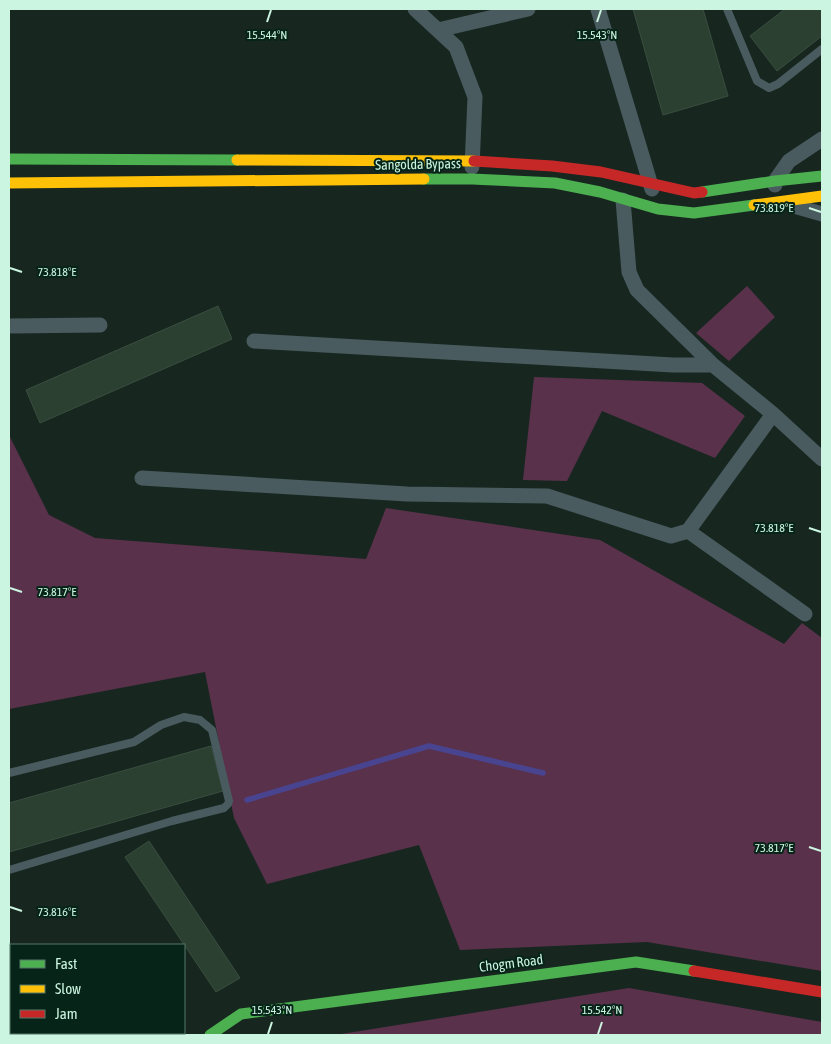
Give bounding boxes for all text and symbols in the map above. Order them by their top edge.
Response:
text: 15.544°N [247,28,287,42]
text: 15.543°N [577,28,617,42]
street label: Sangolda Bypass [375,155,461,173]
text: 73.819°E [755,201,793,215]
text: 73.818°E [38,265,76,279]
text: 73.818°E [755,521,793,535]
text: 73.817°E [38,585,76,599]
text: 73.817°E [755,841,793,855]
text: 73.816°E [38,905,76,919]
legend [10,944,185,1034]
street label: Chogm Road [478,951,544,975]
text: Fast [55,955,77,972]
text: Slow [55,980,81,997]
text: 15.543°N [252,1003,292,1017]
text: 15.542°N [582,1003,622,1017]
text: Jam [55,1005,78,1022]

